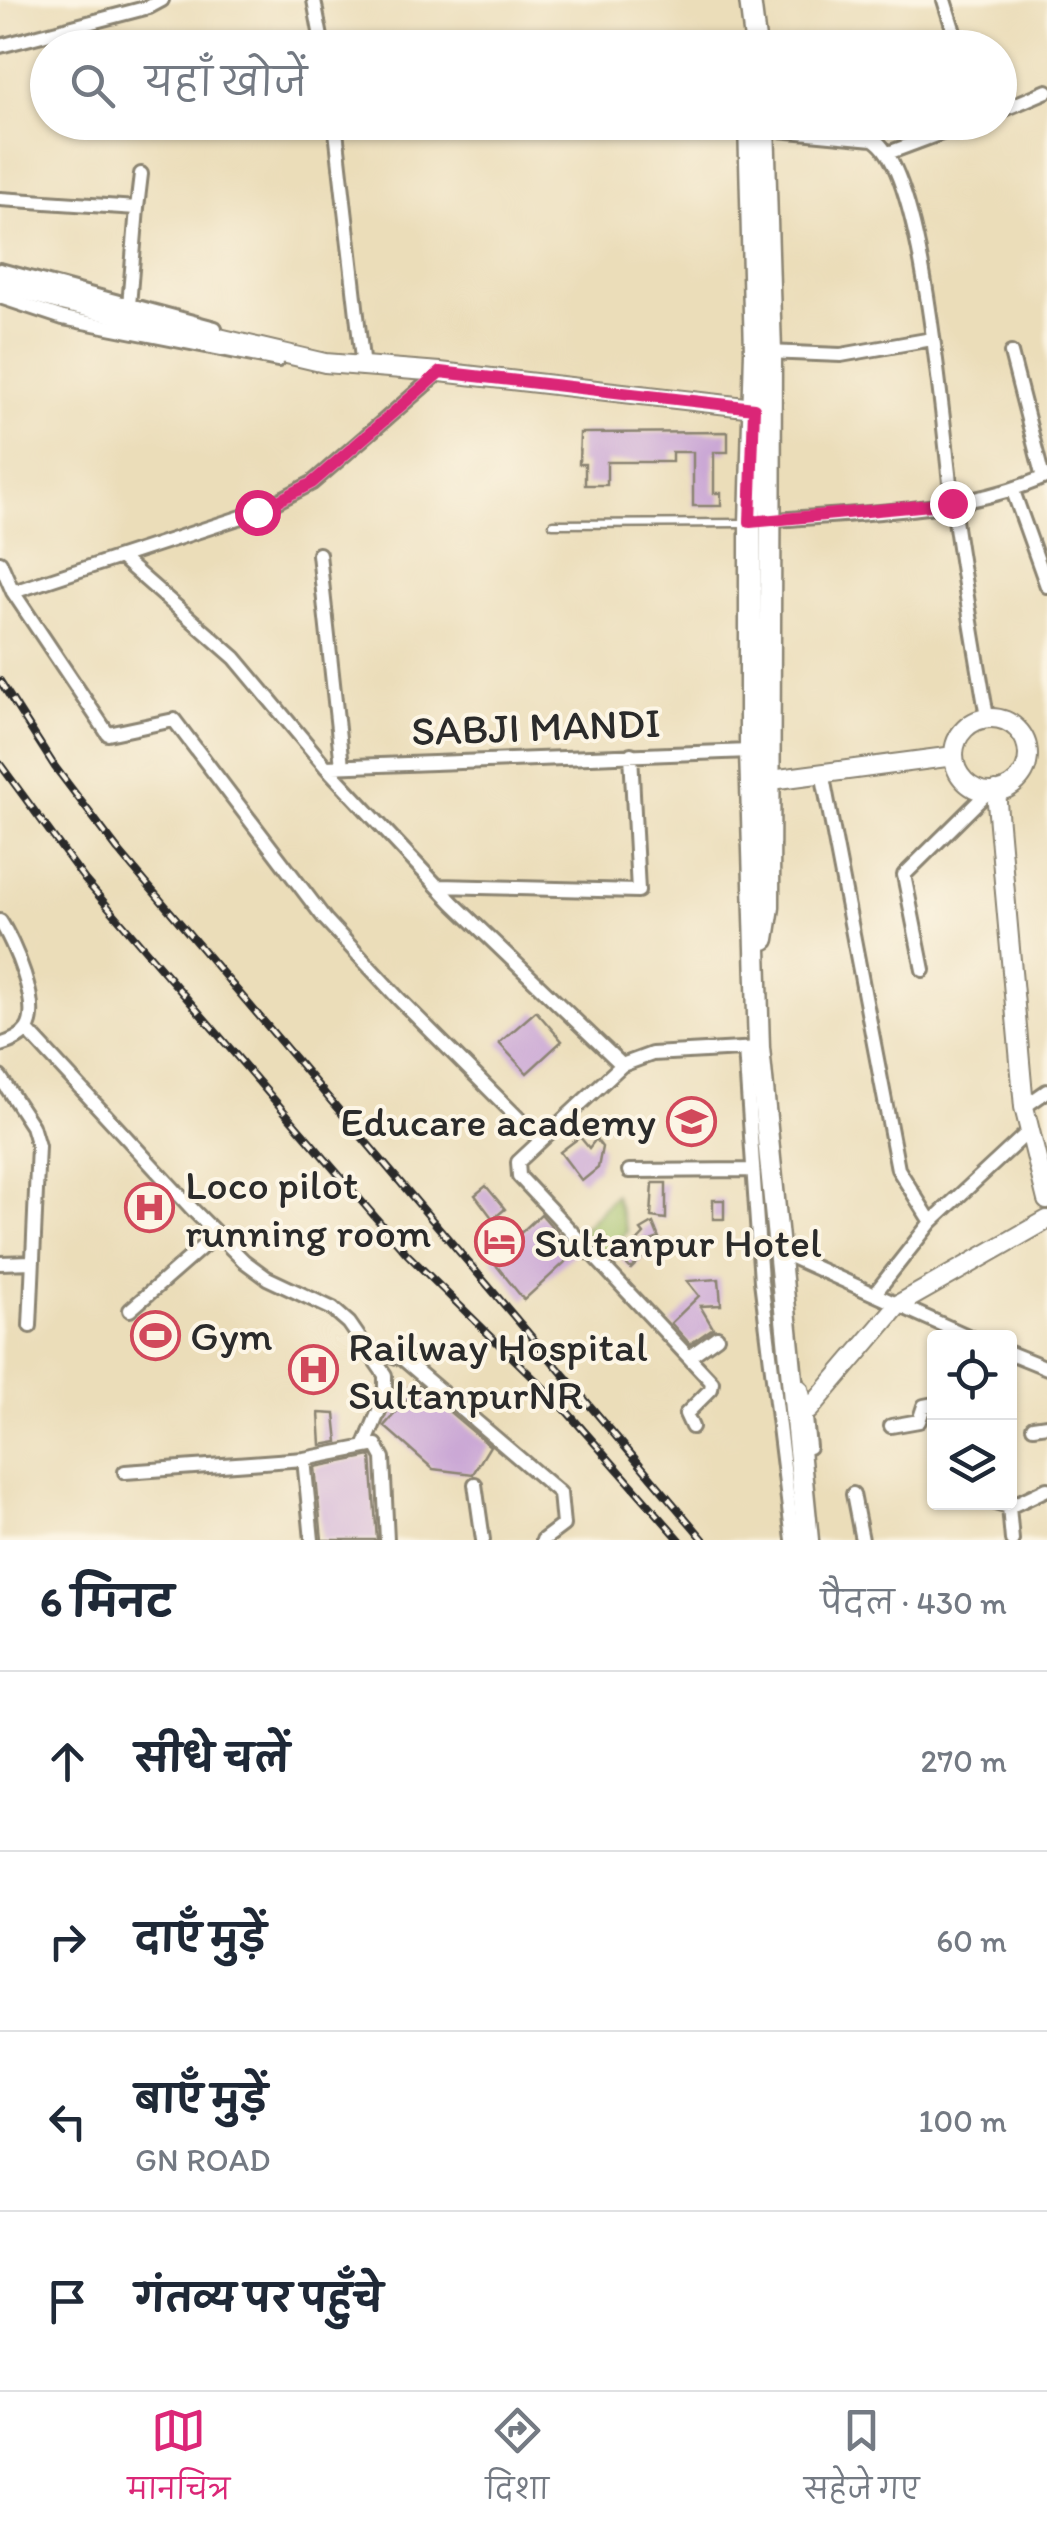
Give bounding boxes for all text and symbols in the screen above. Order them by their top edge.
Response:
search box [30,30,1017,140]
icon: search [65,58,120,113]
text: यहाँ खोजें [145,59,307,105]
route end [930,481,976,527]
route start [235,490,281,536]
street label: SABJI MANDI [410,697,662,756]
school or university icon: Educare academy [665,1095,717,1147]
place label: Educare academy [340,1096,656,1147]
place label: Loco pilot running room [185,1159,431,1258]
hospital icon: Loco pilot running room [124,1182,176,1234]
hotel icon: Sultanpur Hotel [473,1216,525,1268]
place label: Sultanpur Hotel [534,1217,822,1268]
sports icon: Gym [129,1309,181,1361]
place label: Gym [190,1310,273,1361]
place label: Railway Hospital SultanpurNR [348,1321,648,1420]
map controls [927,1330,1017,1510]
button: locate [927,1330,1017,1420]
hospital icon: Railway Hospital SultanpurNR [287,1344,339,1396]
button: layers [927,1420,1017,1510]
text: 6 मिनट [40,1576,174,1627]
text: पैदल · 430 m [820,1584,1007,1622]
icon: ahead [40,1734,95,1789]
text: सीधे चलें [135,1735,289,1781]
text: 270 m [920,1742,1007,1780]
icon: right [40,1914,95,1969]
text: दाएँ मुड़ें [135,1915,266,1961]
text: 60 m [936,1922,1007,1960]
text: बाएँ मुड़ें [135,2076,267,2122]
icon: left [40,2094,95,2149]
text: 100 m [919,2102,1007,2140]
text: GN ROAD [135,2141,270,2179]
icon: arrive [40,2274,95,2329]
text: गंतव्य पर पहुँचे [135,2275,383,2321]
tab: मानचित्र [128,2403,230,2520]
tab: दिशा [485,2403,549,2520]
tab: सहेजे गए [804,2403,919,2520]

